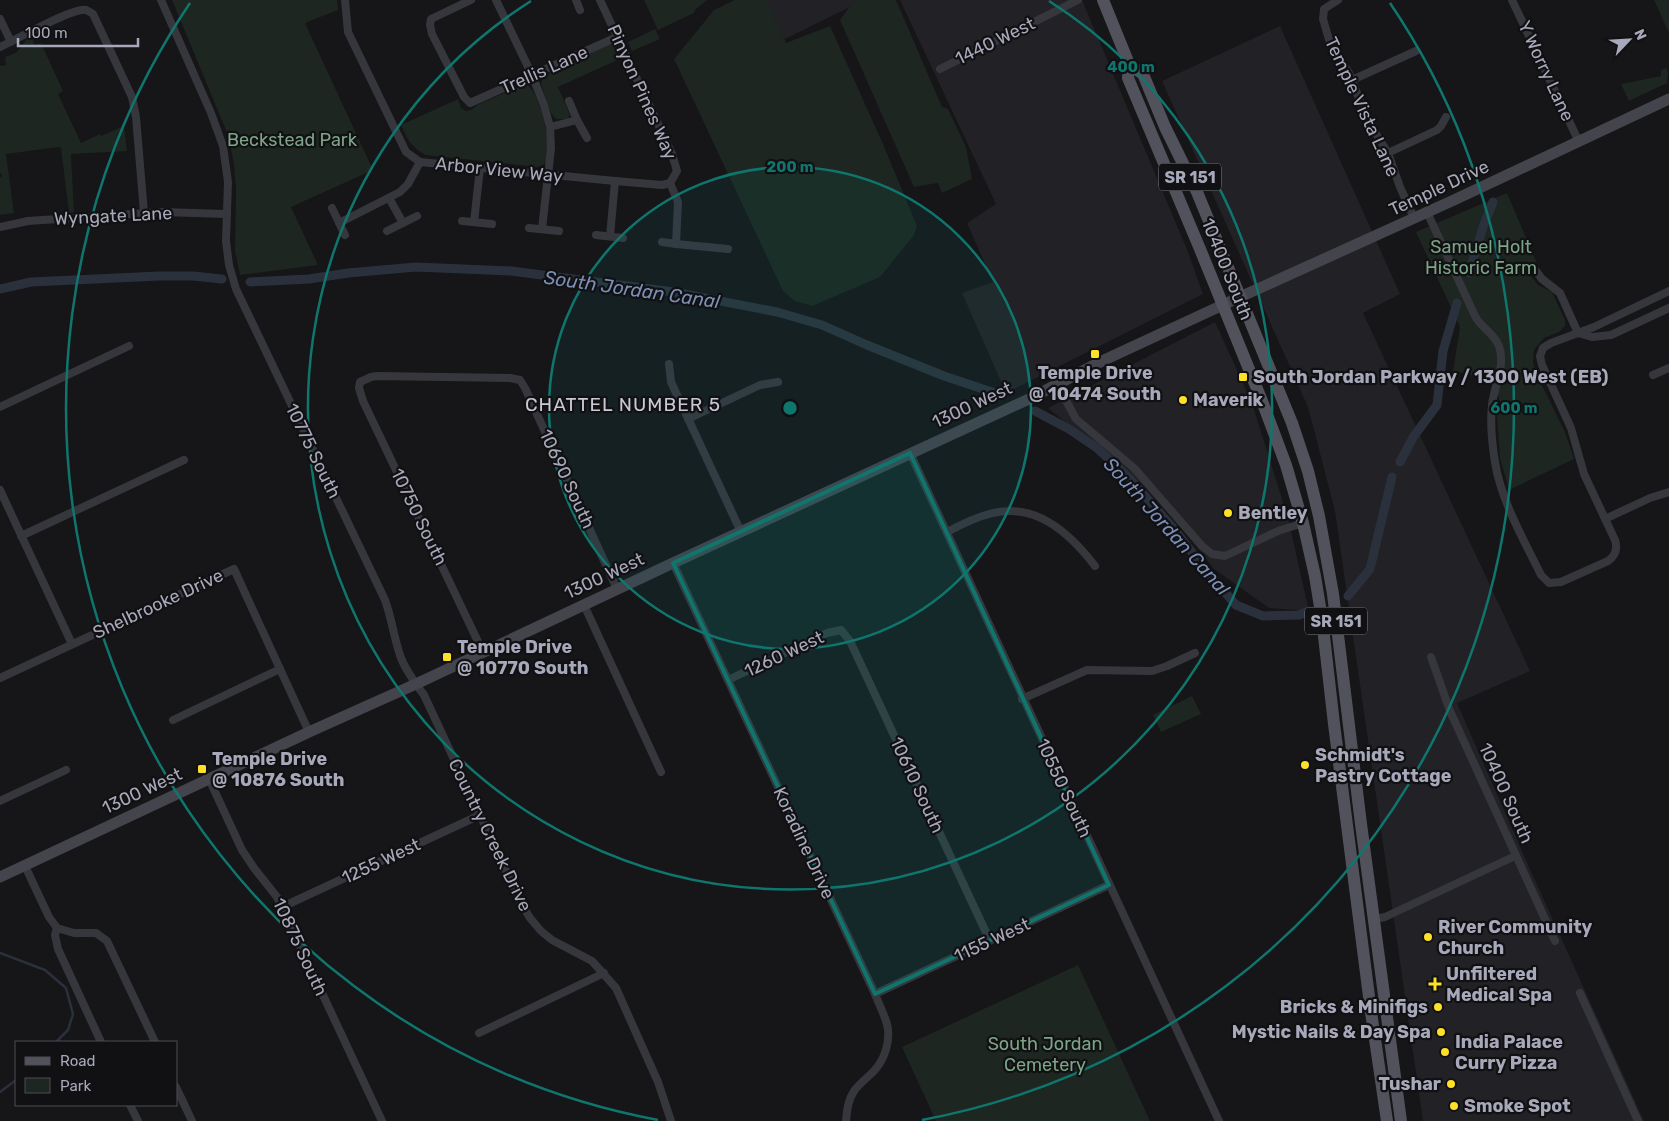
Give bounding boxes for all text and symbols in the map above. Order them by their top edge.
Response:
street label: 1440 West [952,12,1038,70]
scale bar [18,15,138,47]
north arrow [1604,15,1654,65]
street label: Y Worry Lane [1513,17,1579,125]
street label: Pinyon Pines Way [602,21,682,163]
text: 100 m [25,24,67,42]
text: N [1630,27,1650,43]
street label: Temple Vista Lane [1320,34,1404,180]
street label: Trellis Lane [497,41,591,99]
text: 400 m [1107,58,1155,76]
park label: Beckstead Park [227,129,358,151]
street label: Arbor View Way [434,152,564,188]
street label: Temple Drive [1386,155,1492,221]
text: 200 m [766,158,814,176]
road number: SR 151 [1159,163,1221,190]
street label: Wyngate Lane [53,202,173,230]
street label: 10400 South [1197,215,1257,323]
park label: Samuel Holt Historic Farm [1425,236,1537,279]
water label: South Jordan Canal [542,266,722,313]
marker: Temple Drive @ 10474 South [1089,348,1101,360]
place label: Temple Drive @ 10474 South [1029,362,1161,405]
place label: South Jordan Parkway / 1300 West (EB) [1253,366,1609,388]
marker: South Jordan Parkway / 1300 West (EB) [1237,371,1249,383]
street label: 1300 West [928,377,1016,433]
place label: Maverik [1193,389,1264,411]
district label: CHATTEL NUMBER 5 [525,393,721,416]
marker: Maverik [1177,394,1189,406]
centre of rings [781,399,799,417]
text: 600 m [1490,399,1538,417]
street label: 10775 South [281,400,345,502]
street label: 10690 South [534,426,600,532]
water label: South Jordan Canal [1099,453,1235,600]
street label: 10750 South [386,465,452,569]
place label: Bentley [1238,502,1308,524]
marker: Bentley [1222,507,1234,519]
street label: 1300 West [560,548,648,604]
street label: Shelbrooke Drive [89,564,227,644]
road number: SR 151 [1305,608,1367,634]
street label: 1260 West [741,626,827,682]
place label: Temple Drive @ 10770 South [457,636,589,679]
marker: Temple Drive @ 10770 South [441,651,453,663]
street label: 10610 South [885,733,949,837]
street label: 10550 South [1031,735,1097,841]
street label: 10400 South [1474,739,1538,847]
place label: Schmidt's Pastry Cottage [1315,744,1452,787]
place label: Temple Drive @ 10876 South [212,748,344,791]
street label: Country Creek Drive [443,755,537,915]
marker: Schmidt's Pastry Cottage [1299,759,1311,771]
street label: 1300 West [98,763,186,819]
marker: Temple Drive @ 10876 South [196,763,208,775]
street label: Koradine Drive [768,784,840,902]
street label: 1255 West [338,833,424,889]
street label: 10875 South [268,895,332,999]
street label: 1155 West [951,913,1033,967]
place label: River Community Church [1438,916,1593,959]
marker: River Community Church [1422,931,1434,943]
place label: Unfiltered Medical Spa [1446,963,1552,1006]
marker: Unfiltered Medical Spa [1428,977,1442,991]
place label: Bricks & Minifigs [1280,996,1428,1018]
marker: Bricks & Minifigs [1432,1001,1444,1013]
place label: Mystic Nails & Day Spa [1232,1021,1431,1043]
marker: Mystic Nails & Day Spa [1435,1026,1447,1038]
place label: India Palace Curry Pizza [1455,1031,1563,1074]
park label: South Jordan Cemetery [988,1033,1102,1076]
legend [15,1041,178,1106]
marker: India Palace Curry Pizza [1439,1046,1451,1058]
text: Road [60,1052,96,1070]
place label: Tushar [1379,1073,1441,1095]
text: Park [60,1077,91,1095]
marker: Tushar [1445,1078,1457,1090]
place label: Smoke Spot [1464,1095,1571,1117]
marker: Smoke Spot [1448,1100,1460,1112]

